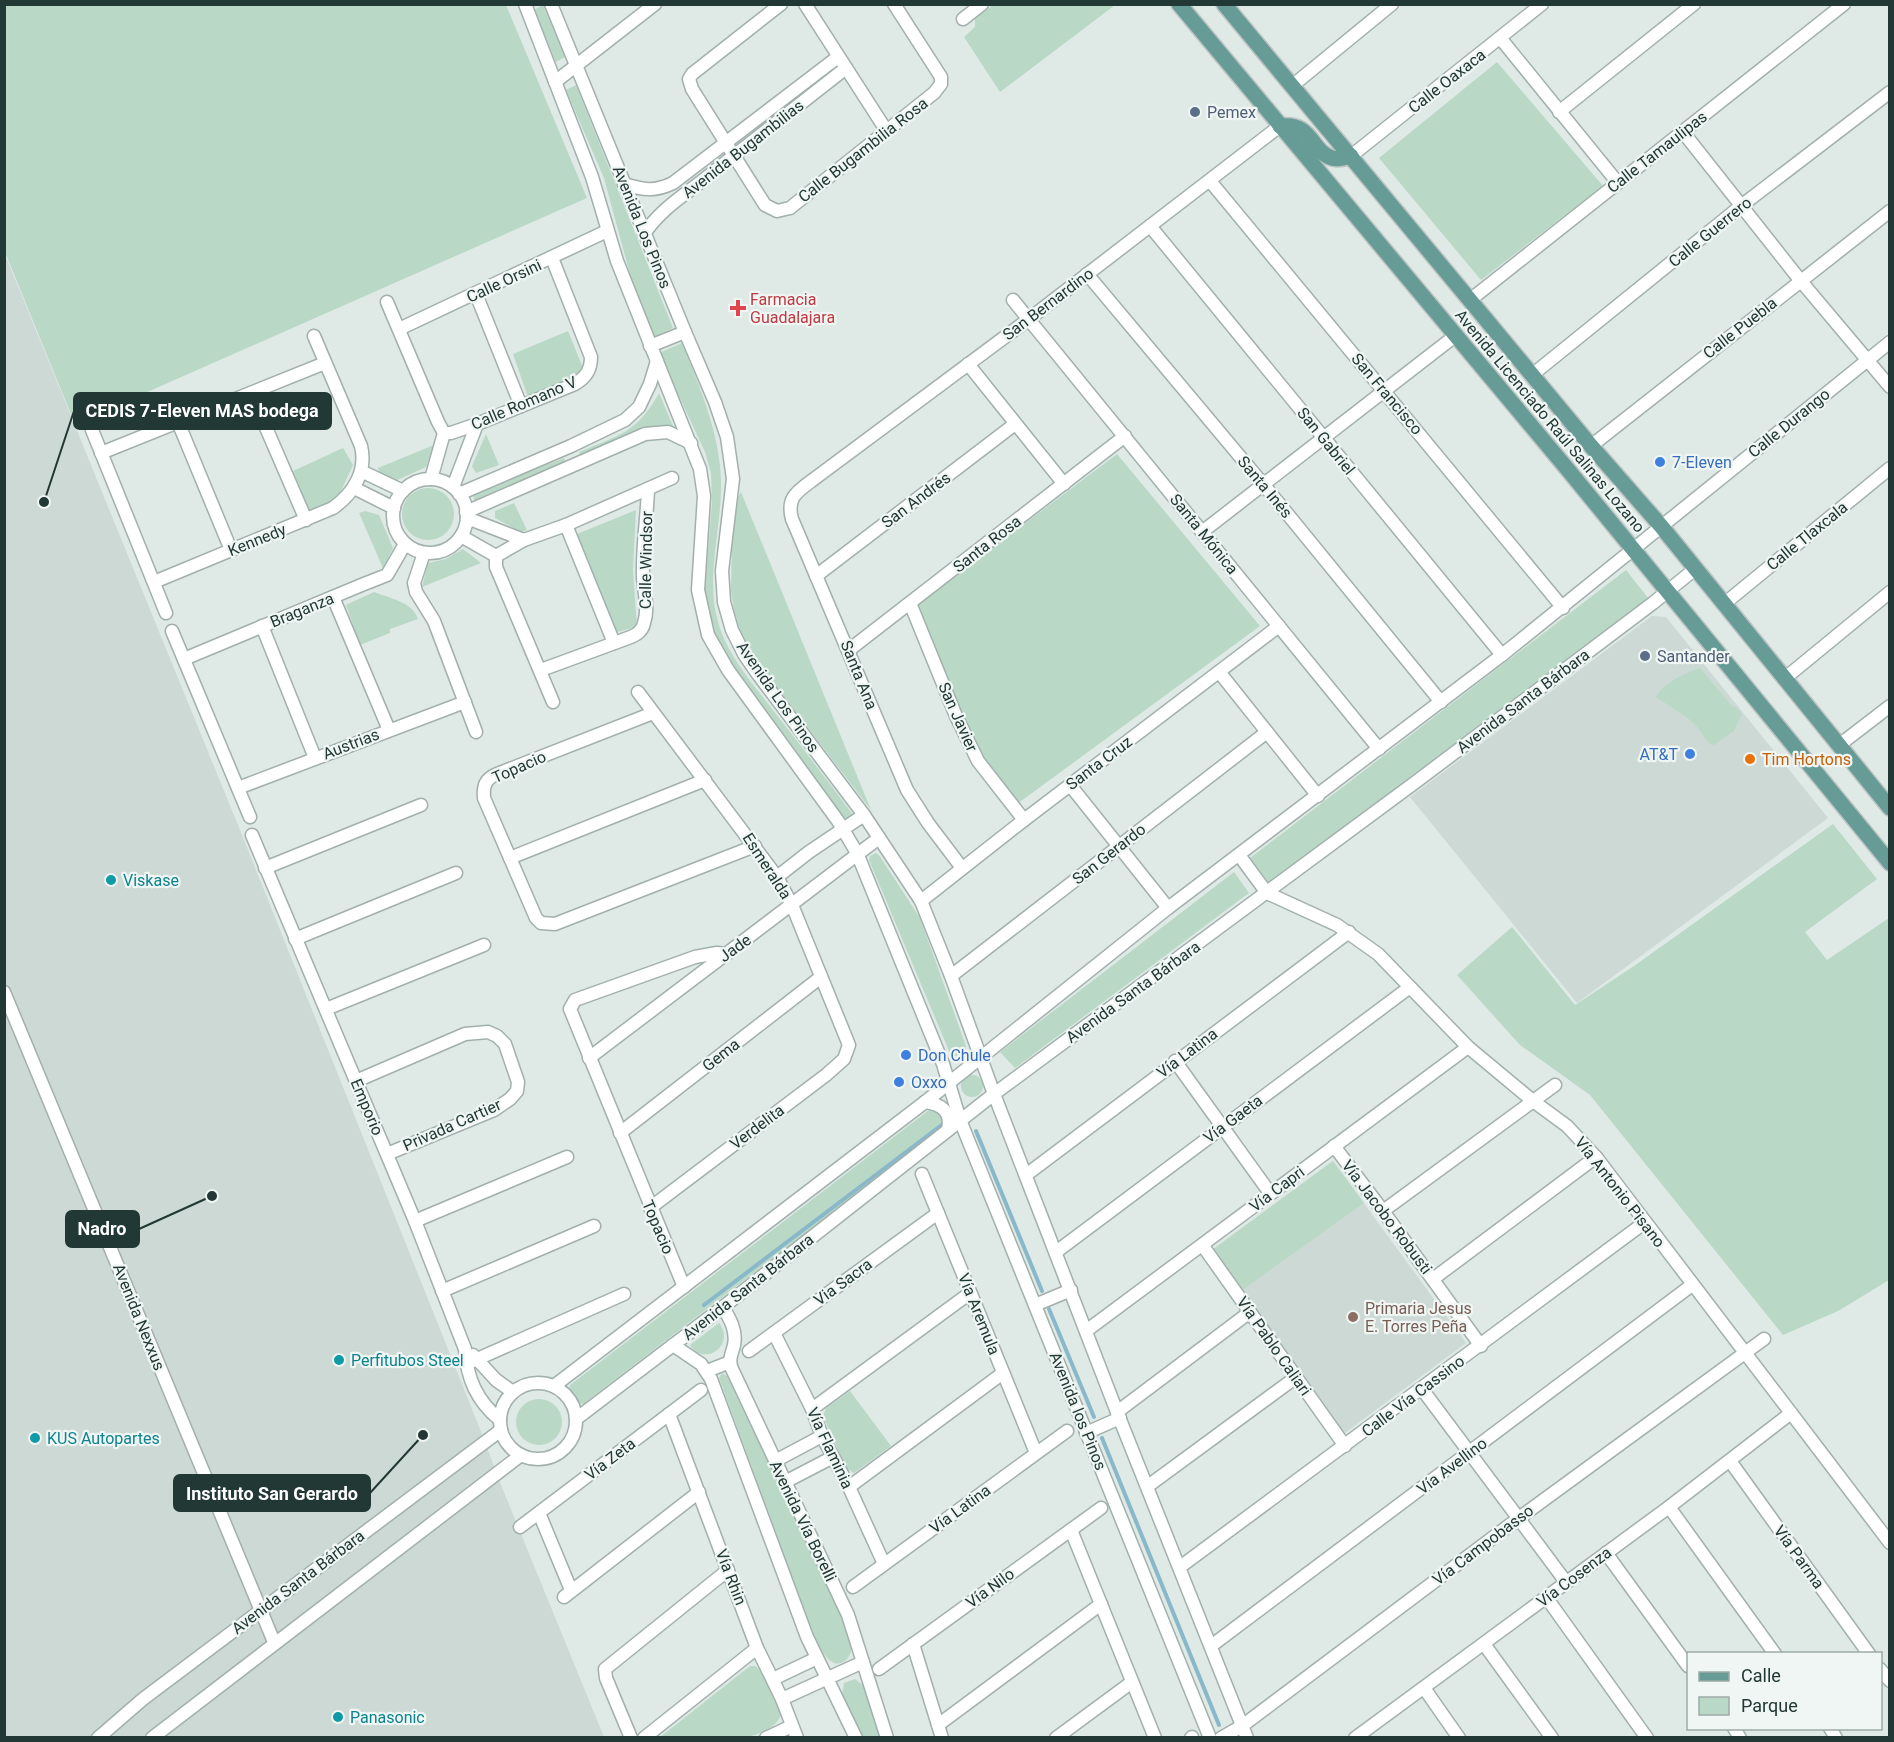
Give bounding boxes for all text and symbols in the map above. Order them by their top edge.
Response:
street label: Calle Oaxaca [1405,45,1489,117]
street label: Calle Bugambilia Rosa [794,94,932,206]
street label: Avenida Bugambilias [679,96,807,202]
place label: Pemex [1207,103,1256,122]
marker: Pemex [1188,105,1202,119]
street label: Calle Tamaulipas [1603,107,1711,197]
street label: Avenida Los Pinos [609,163,675,291]
street label: Calle Guerrero [1665,193,1755,271]
street label: Calle Orsini [463,255,545,307]
street label: San Bernardino [999,264,1097,344]
place label: Farmacia Guadalajara [750,290,835,327]
street label: Calle Puebla [1699,293,1781,363]
marker: Farmacia Guadalajara [731,301,745,315]
street label: Avenida Licenciado Raúl Salinas Lozano [1451,306,1649,536]
street label: San Francisco [1347,349,1427,439]
street label: Calle Romano V [468,372,580,434]
street label: Calle Durango [1744,384,1834,462]
callout: CEDIS 7-Eleven MAS bodega [74,393,331,429]
text: CEDIS 7-Eleven MAS bodega [85,400,319,421]
street label: San Gabriel [1293,403,1359,479]
street label: Santa Inés [1234,452,1296,522]
place label: 7-Eleven [1672,453,1732,472]
marker: 7-Eleven [1653,455,1667,469]
street label: San Andrés [878,468,954,532]
street label: Santa Mónica [1166,490,1242,578]
street label: Calle Tlaxcala [1763,498,1851,574]
street label: Calle Windsor [636,510,656,609]
street label: Santa Rosa [949,512,1025,576]
street label: Kennedy [225,520,289,560]
street label: Braganza [267,589,337,631]
street label: Avenida Los Pinos [733,638,823,756]
street label: Santa Ana [837,638,881,712]
street label: Avenida Santa Bárbara [1453,645,1593,757]
place label: Santander [1657,647,1730,666]
marker: Santander [1638,649,1652,663]
street label: San Javier [934,679,982,755]
street label: Austrias [320,725,382,763]
street label: Santa Cruz [1062,732,1136,794]
place label: AT&T [1640,745,1678,764]
street label: Topacio [489,747,549,787]
marker: AT&T [1683,747,1697,761]
place label: Tim Hortons [1762,750,1851,769]
marker: Tim Hortons [1743,752,1757,766]
street label: San Gerardo [1069,820,1149,888]
street label: Esmeralda [739,829,795,903]
place label: Viskase [123,871,179,890]
marker: Viskase [104,873,118,887]
street label: Jade [715,930,755,966]
street label: Avenida Santa Bárbara [1062,937,1204,1047]
street label: Vía Latina [1153,1024,1221,1082]
street label: Gema [699,1035,743,1075]
place label: Don Chule [918,1046,991,1065]
marker: Don Chule [899,1048,913,1062]
place label: Oxxo [911,1073,947,1092]
marker: Oxxo [892,1075,906,1089]
street label: Emporio [347,1076,387,1138]
street label: Vía Gaeta [1200,1091,1266,1147]
street label: Privada Cartier [400,1095,505,1155]
street label: Verdelita [726,1101,788,1153]
street label: Vía Antonio Pisano [1571,1133,1669,1251]
street label: Vía Jacobo Robusti [1338,1156,1436,1278]
street label: Vía Capri [1246,1162,1308,1216]
street label: Topacio [638,1197,678,1257]
callout: Nadro [66,1211,139,1247]
text: Nadro [78,1218,126,1239]
street label: Avenida Santa Bárbara [679,1230,817,1344]
street label: Via Sacra [810,1255,876,1309]
street label: Avenida Nexxus [109,1261,169,1373]
street label: Vía Aremula [954,1270,1004,1358]
street label: Vía Pablo Caliari [1233,1293,1315,1399]
place label: Primaria Jesus E. Torres Peña [1365,1299,1472,1336]
marker: Primaria Jesus E. Torres Peña [1346,1310,1360,1324]
street label: Avenida los Pinos [1046,1349,1110,1473]
place label: Perfitubos Steel [351,1351,464,1370]
street label: Calle Vía Cassino [1358,1351,1468,1441]
marker: Perfitubos Steel [332,1353,346,1367]
street label: Vía Flaminia [803,1404,857,1492]
place label: KUS Autopartes [47,1429,160,1448]
marker: KUS Autopartes [28,1431,42,1445]
street label: Vía Zeta [581,1434,639,1484]
street label: Vía Avellino [1413,1434,1491,1498]
street label: Avenida Vía Borelli [766,1458,840,1584]
callout: Instituto San Gerardo [174,1475,370,1511]
street label: Vía Latina [926,1481,994,1537]
text: Instituto San Gerardo [186,1483,358,1504]
street label: Vía Campobasso [1429,1501,1537,1589]
street label: Vía Parma [1770,1522,1828,1592]
street label: Avenida Santa Bárbara [228,1526,368,1638]
street label: Vía Cosenza [1533,1543,1615,1611]
street label: Vía Rhin [712,1546,750,1608]
street label: Vía Nilo [962,1564,1018,1612]
legend [1687,1652,1882,1730]
text: Calle [1741,1665,1781,1686]
text: Parque [1741,1695,1798,1716]
place label: Panasonic [350,1708,425,1727]
marker: Panasonic [331,1710,345,1724]

